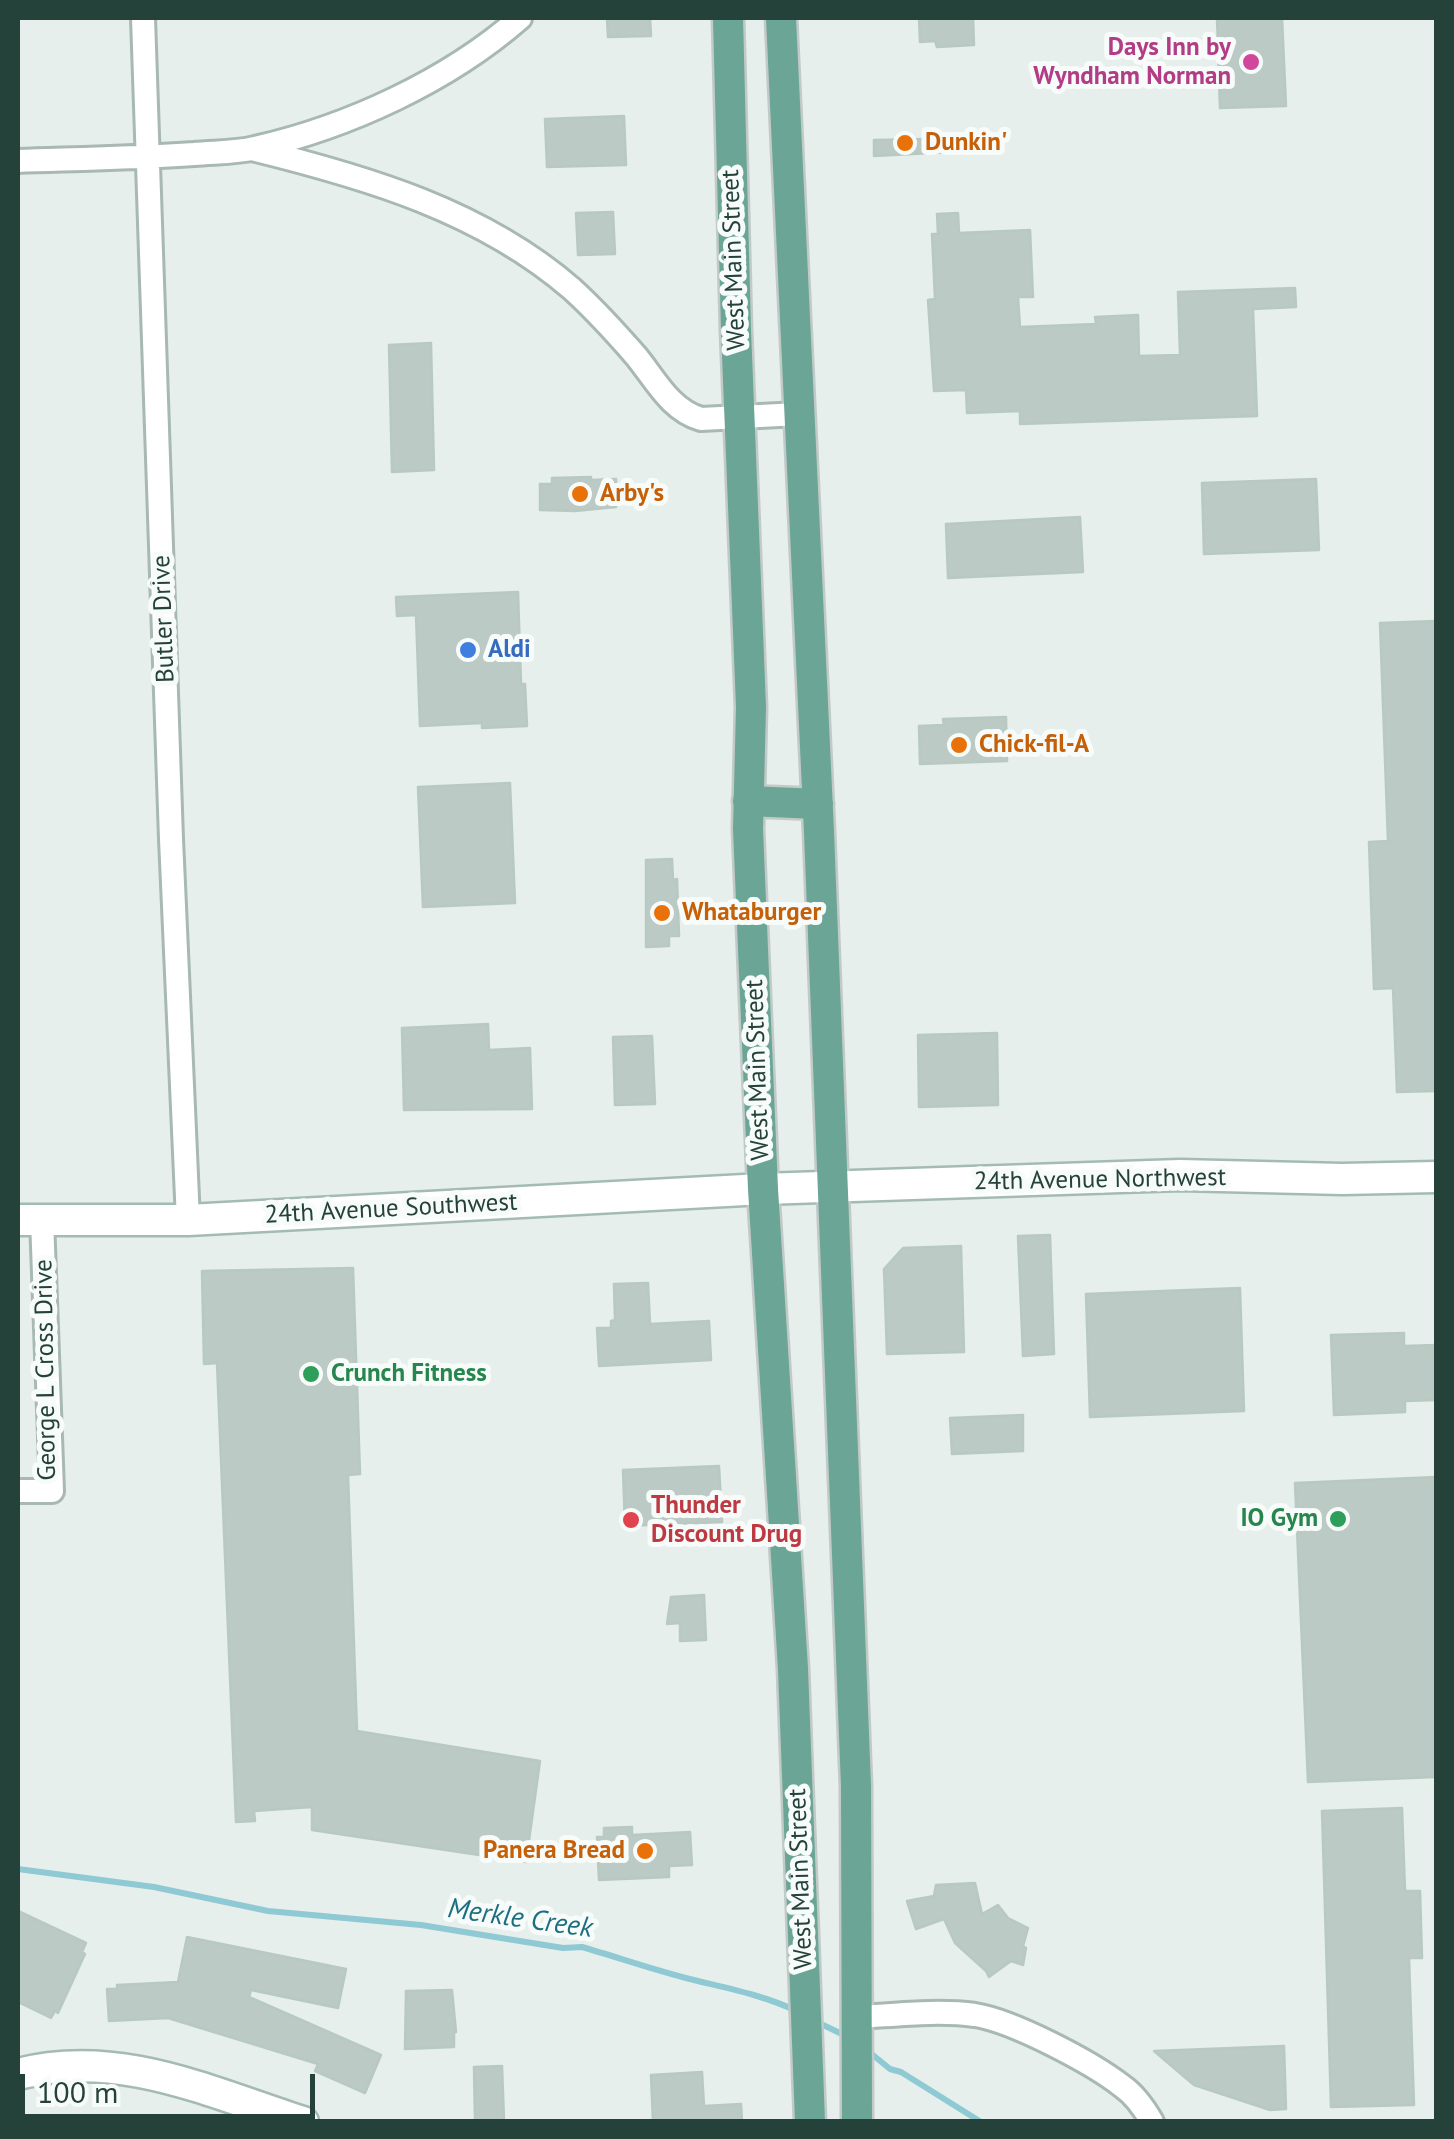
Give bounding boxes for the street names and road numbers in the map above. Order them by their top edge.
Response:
street label: West Main Street [716,169,752,351]
street label: Butler Drive [147,555,181,683]
street label: West Main Street [740,979,776,1161]
street label: 24th Avenue Northwest [974,1163,1226,1197]
street label: 24th Avenue Southwest [264,1187,518,1231]
street label: George L Cross Drive [29,1259,63,1481]
street label: West Main Street [783,1788,819,1970]

